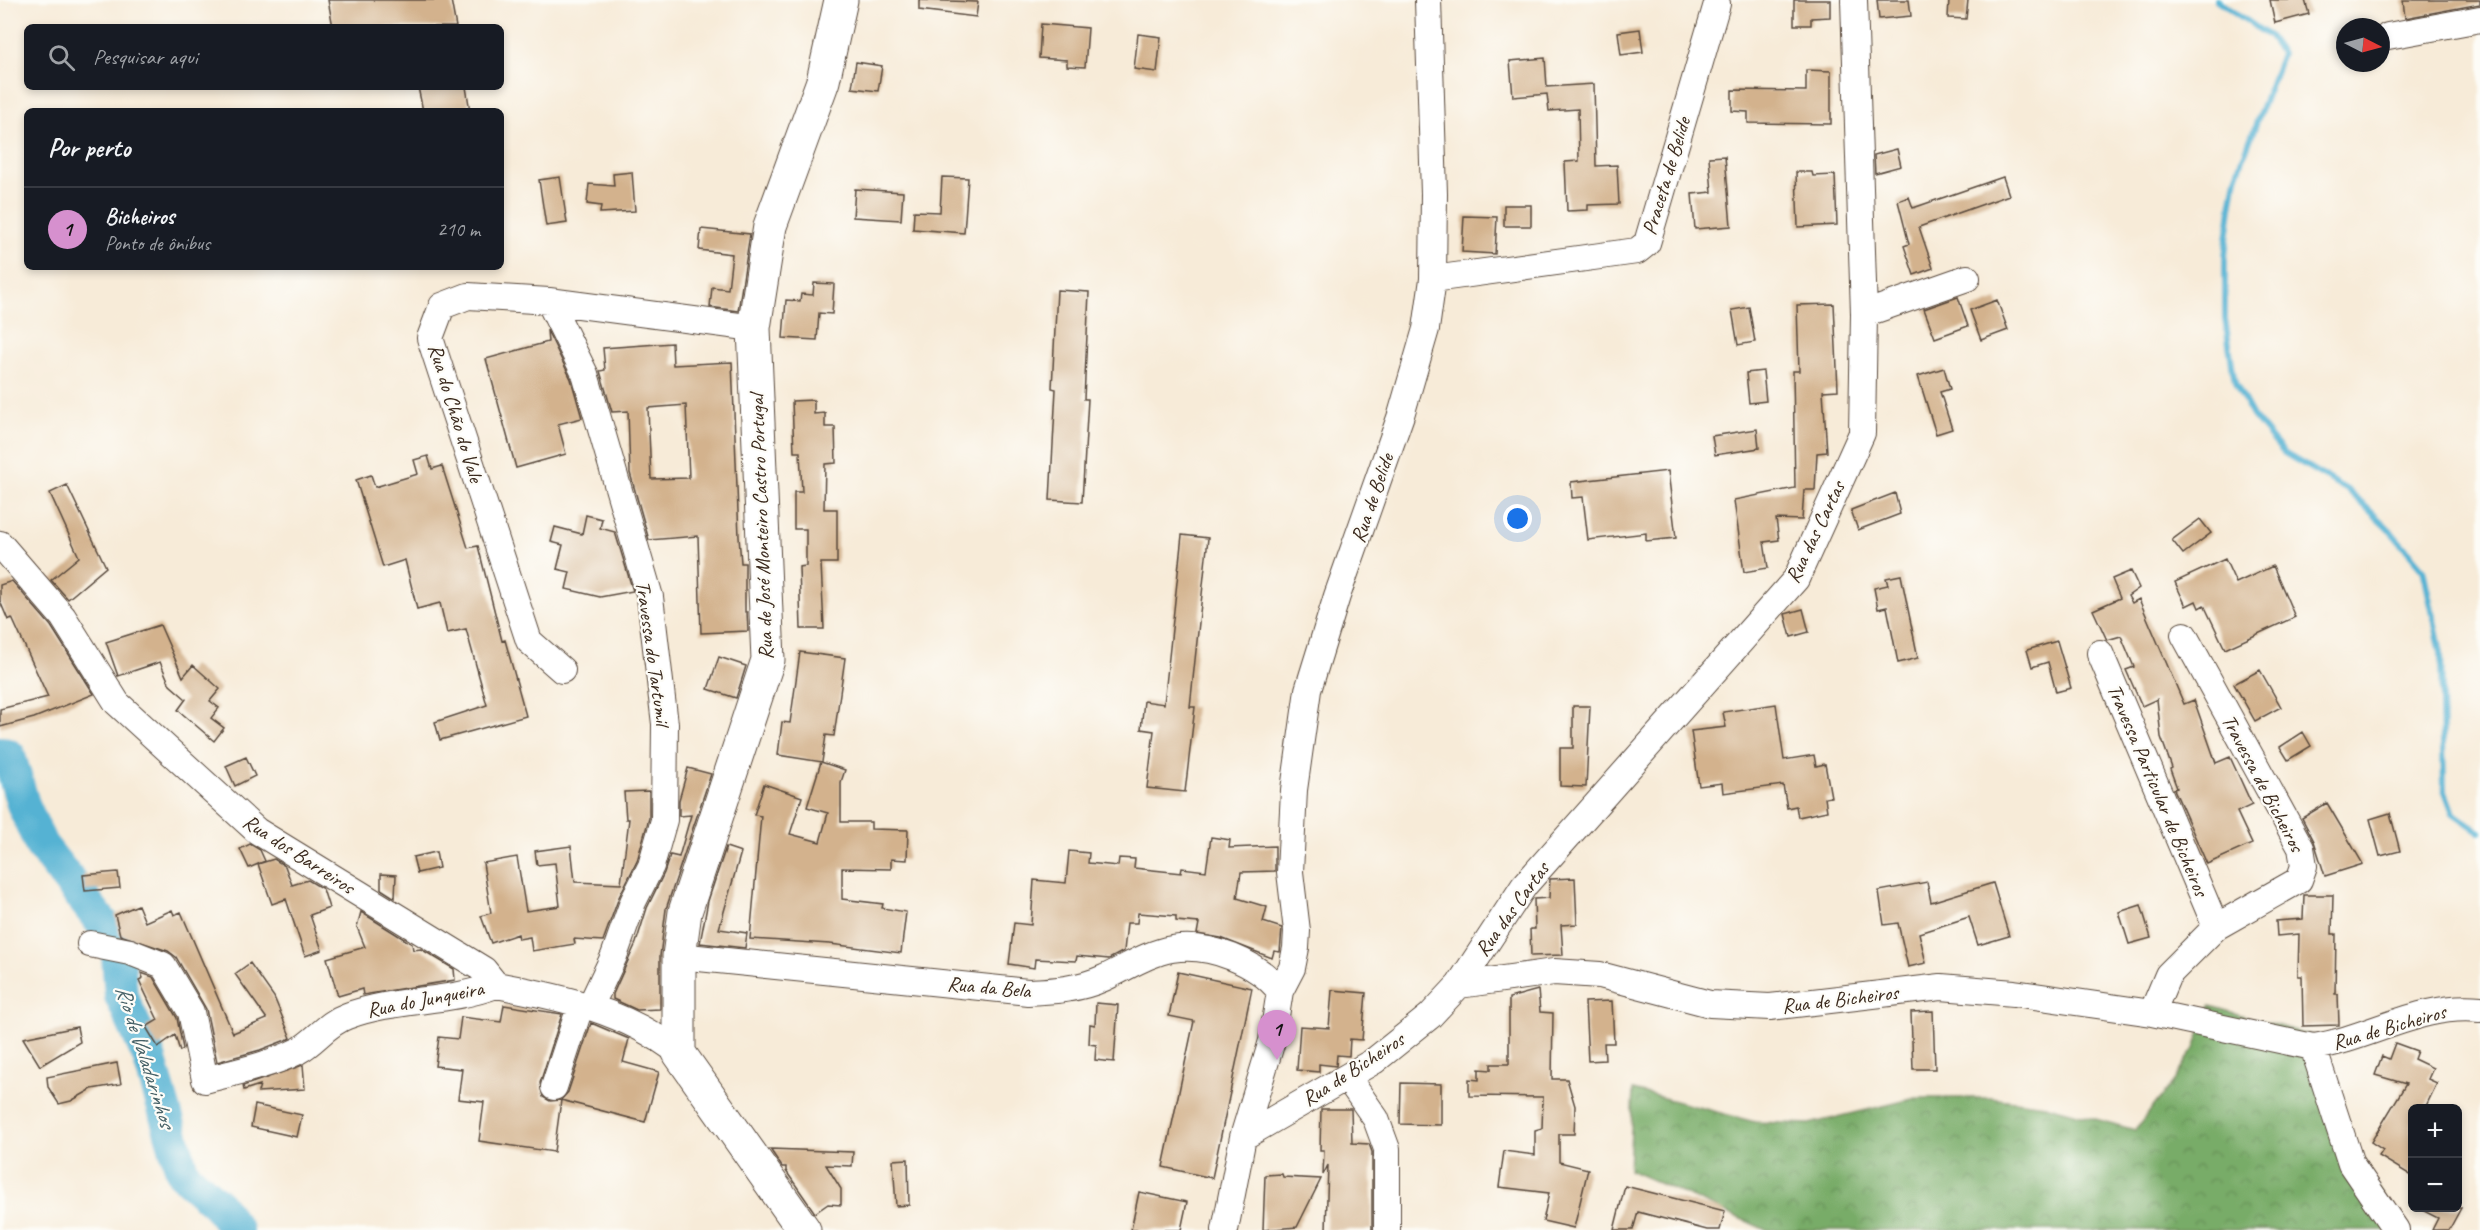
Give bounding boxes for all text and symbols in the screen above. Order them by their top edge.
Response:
north arrow [2336,18,2390,72]
search box [24,24,504,90]
icon: search [45,41,78,74]
text: Pesquisar aqui [93,43,198,71]
street label: Praceta de Belide [1636,112,1697,238]
text: Por perto [48,131,130,164]
text: Bicheiros [105,203,174,231]
text: 1 [63,217,72,242]
text: 210 m [437,217,480,242]
text: Ponto de ônibus [105,231,210,256]
street label: Rua do Chão do Vale [423,341,490,487]
street label: Rua de José Monteiro Castro Portugal [743,390,779,660]
street label: Rua de Belide [1345,449,1400,546]
street label: Rua das Cartas [1779,475,1852,587]
your location [1503,504,1532,533]
street label: Travessa do Tartumil [630,579,677,731]
street label: Travessa Particular de Bicheiros [2101,680,2215,902]
street label: Travessa de Bicheiros [2216,710,2311,858]
street label: Rua dos Barreiros [238,808,361,901]
street label: Rua das Cartas [1469,855,1556,961]
street label: Rua da Bela [946,970,1033,1004]
street label: Rua do Junqueira [364,975,487,1023]
street label: Rua de Bicheiros [1780,979,1901,1019]
water label: Rio de Valadarinhos [109,982,182,1135]
street label: Rua de Bicheiros [2329,998,2451,1056]
pin: 1 [1258,1010,1296,1060]
street label: Rua de Bicheiros [1297,1025,1411,1112]
map controls [2408,1104,2462,1212]
button: + [2408,1104,2462,1158]
button: − [2408,1158,2462,1212]

